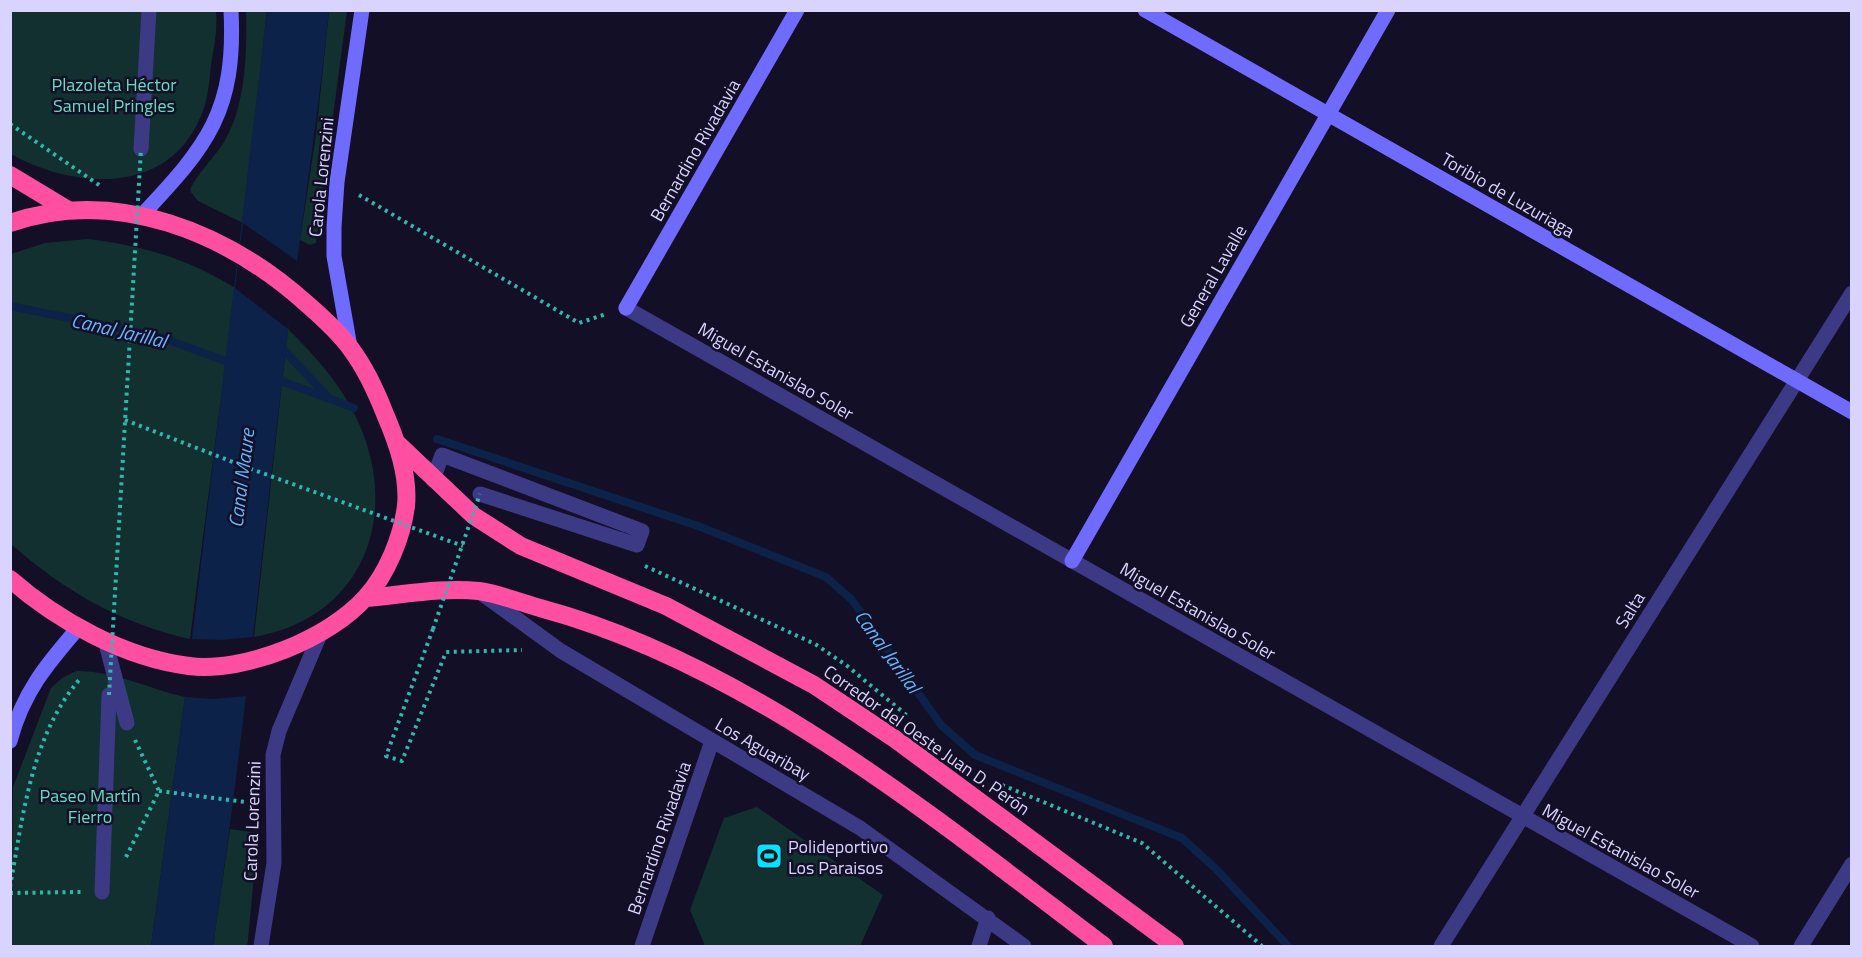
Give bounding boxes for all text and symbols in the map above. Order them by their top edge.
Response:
park label: Plazoleta Héctor Samuel Pringles [51,71,177,119]
street label: Bernardino Rivadavia [643,74,747,226]
street label: Carola Lorenzini [301,116,341,238]
street label: Toribio de Luzuriaga [1436,146,1580,244]
street label: General Lavalle [1173,220,1253,332]
water label: Canal Jarillal [68,304,172,357]
street label: Miguel Estanislao Soler [693,315,859,427]
water label: Canal Maure [220,425,263,529]
street label: Miguel Estanislao Soler [1115,555,1281,667]
street label: Salta [1608,587,1652,633]
water label: Canal Jarillal [847,603,931,702]
street label: Corredor del Oeste Juan D. Perón [818,658,1036,822]
street label: Los Aguaribay [710,711,816,787]
street label: Bernardino Rivadavia [620,758,698,918]
street label: Carola Lorenzini [236,761,268,881]
park label: Paseo Martín Fierro [40,782,140,830]
street label: Miguel Estanislao Soler [1537,797,1705,905]
place label: Polideportivo Los Paraisos [788,833,888,881]
sports icon: Polideportivo Los Paraisos [754,841,784,871]

